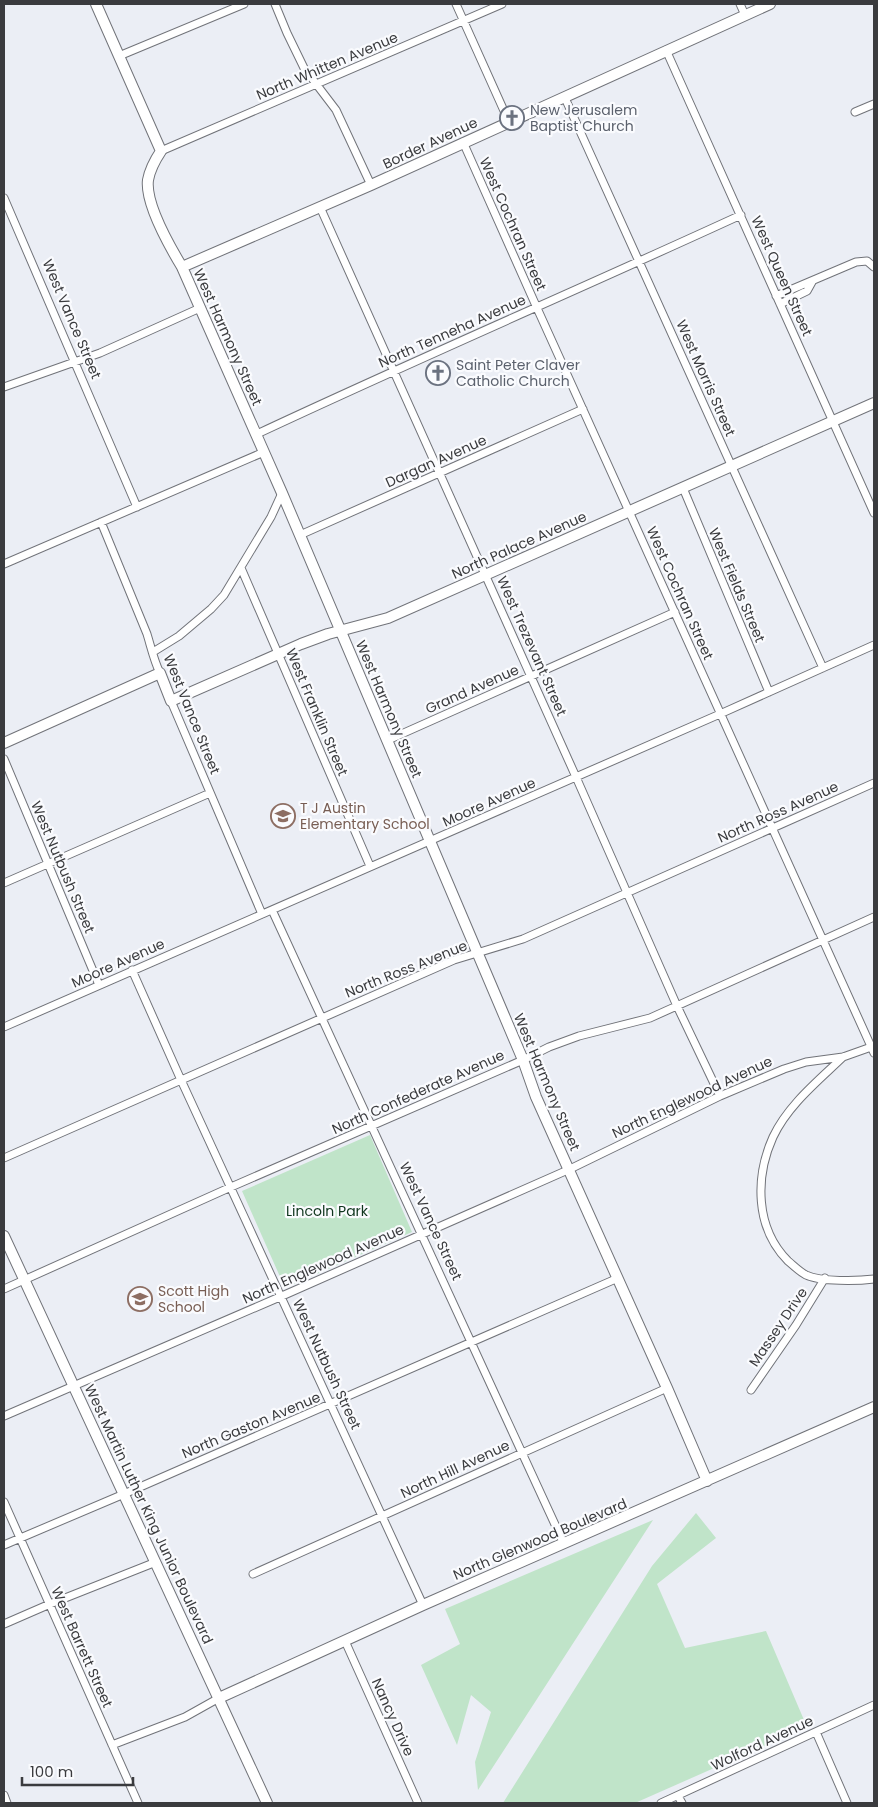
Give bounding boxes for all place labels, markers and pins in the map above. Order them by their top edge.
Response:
place label: New Jerusalem Baptist Church [530,100,637,136]
church icon: New Jerusalem Baptist Church [499,105,525,131]
place label: Saint Peter Claver Catholic Church [456,355,580,391]
church icon: Saint Peter Claver Catholic Church [425,360,451,386]
place label: T J Austin Elementary School [300,798,430,834]
school or university icon: T J Austin Elementary School [270,803,296,829]
place label: Scott High School [158,1281,229,1317]
school or university icon: Scott High School [127,1286,153,1312]

